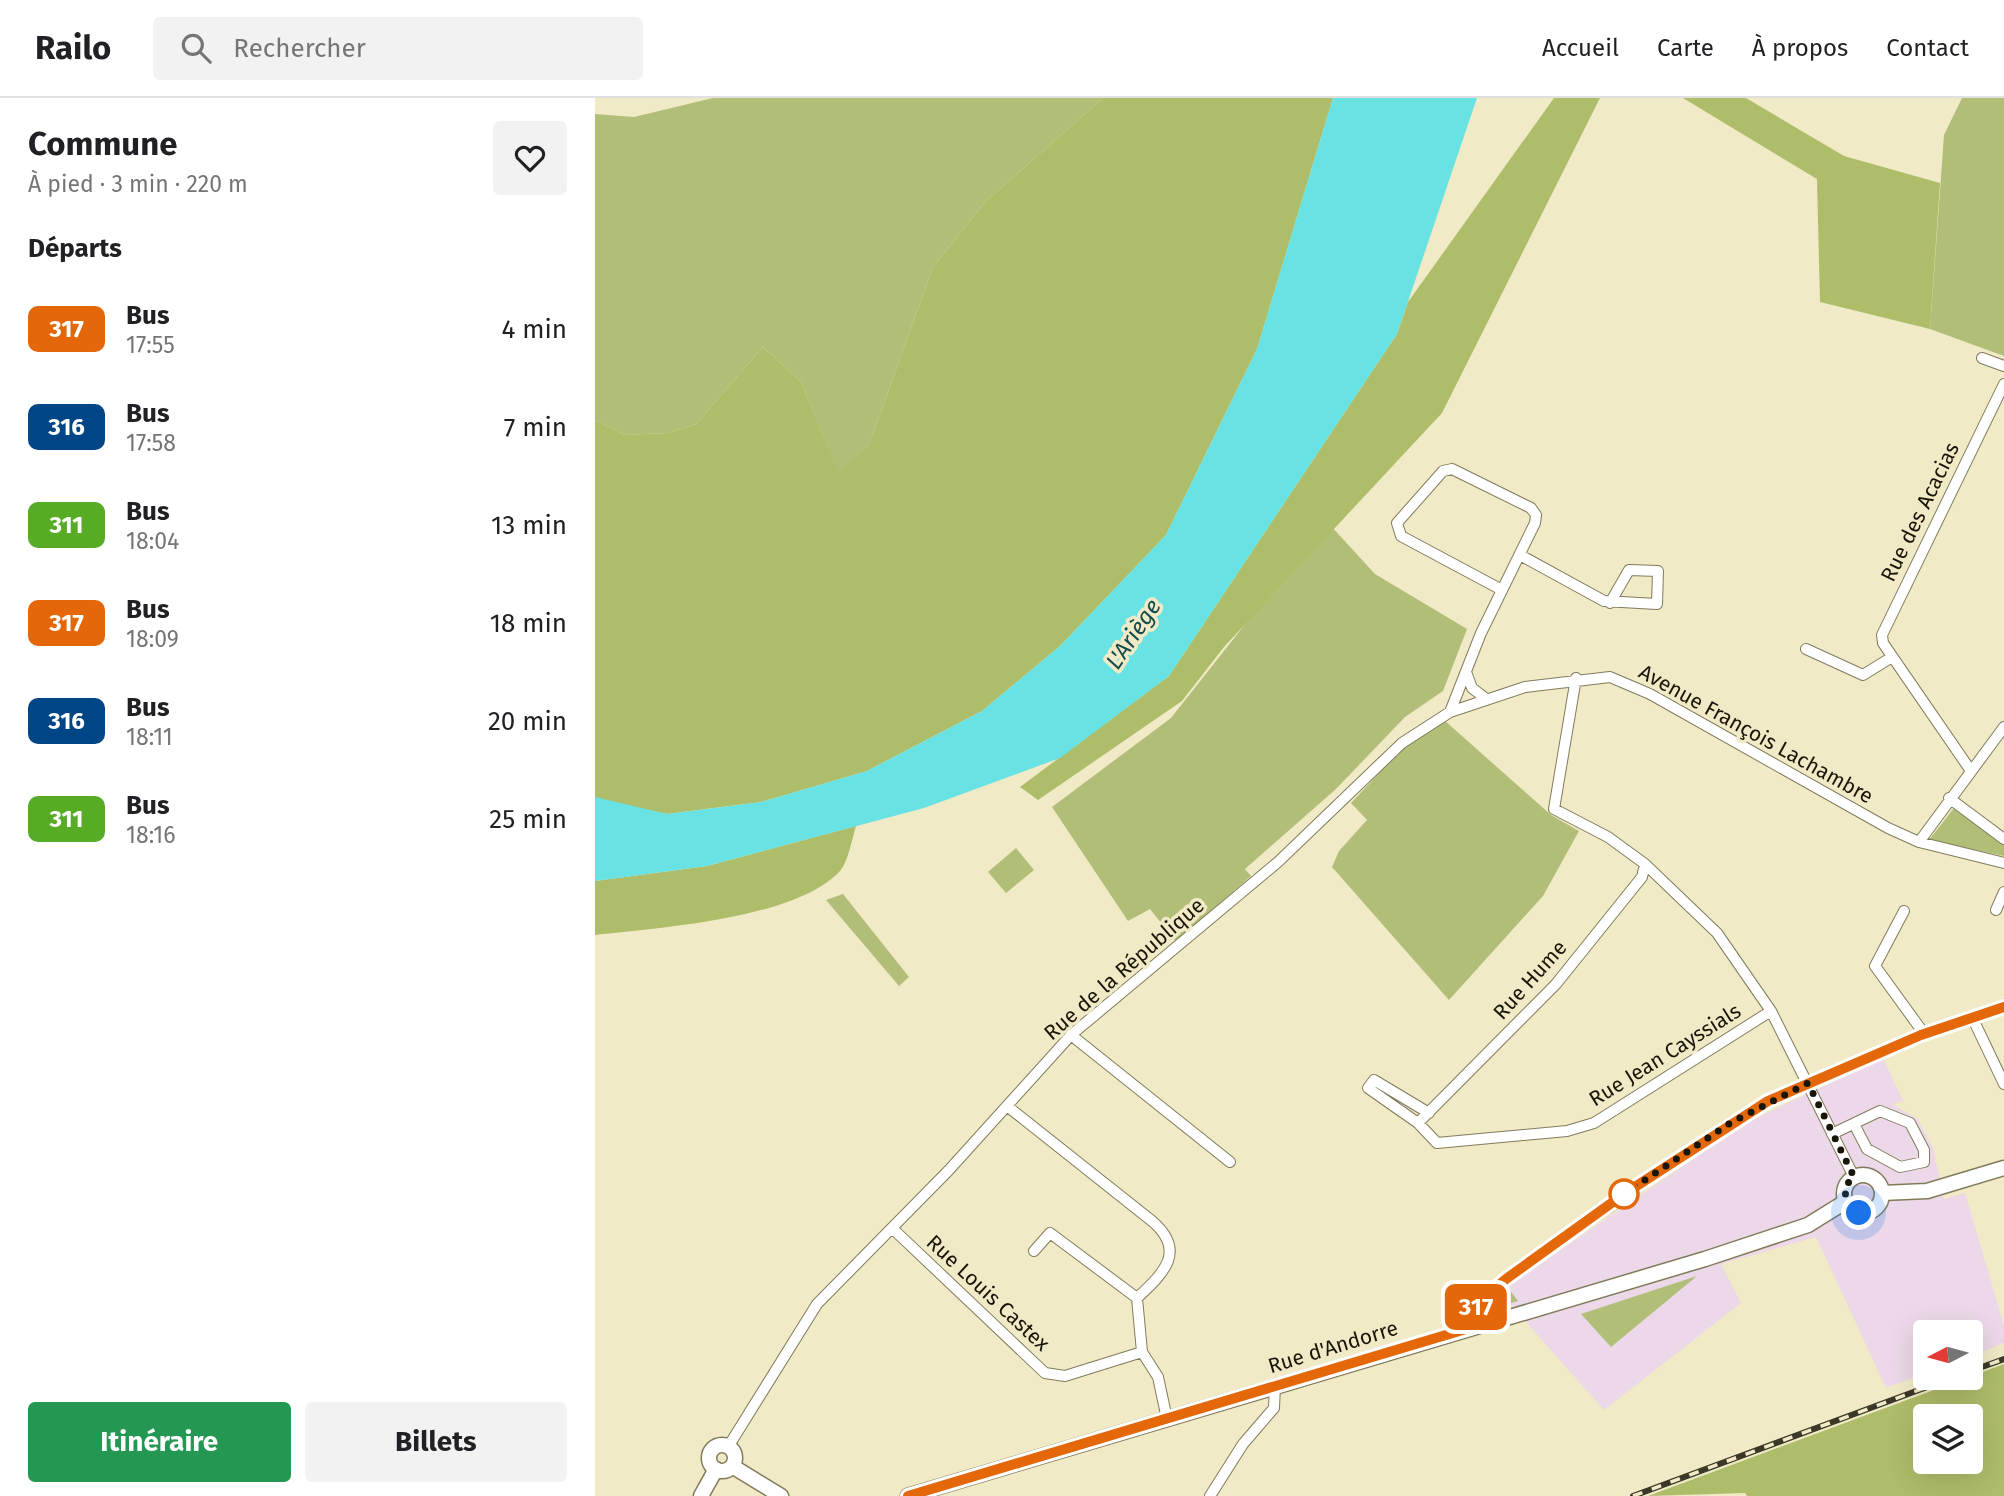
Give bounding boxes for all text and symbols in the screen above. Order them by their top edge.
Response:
search box [153,17,643,80]
text: Railo [35,28,111,68]
icon: search [177,29,215,67]
text: Rechercher [233,33,366,64]
text: Accueil [1542,34,1619,62]
text: Carte [1657,34,1714,62]
text: À propos [1752,34,1848,62]
text: Contact [1886,34,1969,62]
button: heart [493,121,567,195]
text: Commune [28,124,178,164]
text: À pied · 3 min · 220 m [28,170,248,198]
text: Départs [28,233,122,264]
text: Bus [126,300,169,331]
text: 4 min [501,314,567,345]
text: 317 [49,315,84,343]
text: 17:55 [126,331,175,359]
text: Bus [126,398,169,429]
text: 7 min [504,412,567,443]
text: 316 [48,413,85,441]
text: 17:58 [126,429,176,457]
street label: Rue des Acacias [1875,438,1965,586]
text: Bus [126,496,169,527]
text: 13 min [491,510,567,541]
text: 311 [50,511,83,539]
text: 18:04 [126,527,179,555]
text: Bus [126,594,169,625]
water label: L'Ariège [1099,594,1167,674]
text: 18 min [490,608,567,639]
text: 317 [49,609,84,637]
text: 18:09 [126,625,179,653]
street label: Avenue François Lachambre [1634,659,1878,809]
text: Bus [126,692,169,723]
text: 20 min [488,706,567,737]
text: 316 [48,707,85,735]
text: 18:11 [126,723,173,751]
text: Bus [126,790,169,821]
text: 25 min [489,804,567,835]
text: 311 [50,805,83,833]
text: 18:16 [126,821,175,849]
street label: Rue de la République [1039,892,1209,1046]
street label: Rue Hume [1488,935,1572,1025]
street label: Rue Jean Cayssials [1584,998,1746,1112]
unlabelled marker [1609,1179,1639,1209]
your location [1841,1195,1876,1230]
street label: Rue Louis Castex [921,1229,1056,1357]
line badge: 317 [1436,1284,1516,1330]
text: 317 [1459,1293,1493,1321]
street label: Rue d'Andorre [1265,1315,1401,1379]
north arrow [1913,1320,1983,1390]
map controls [1913,1320,1983,1474]
button: Itinéraire [28,1402,291,1482]
button: Billets [305,1402,567,1482]
button: layers [1913,1404,1983,1474]

